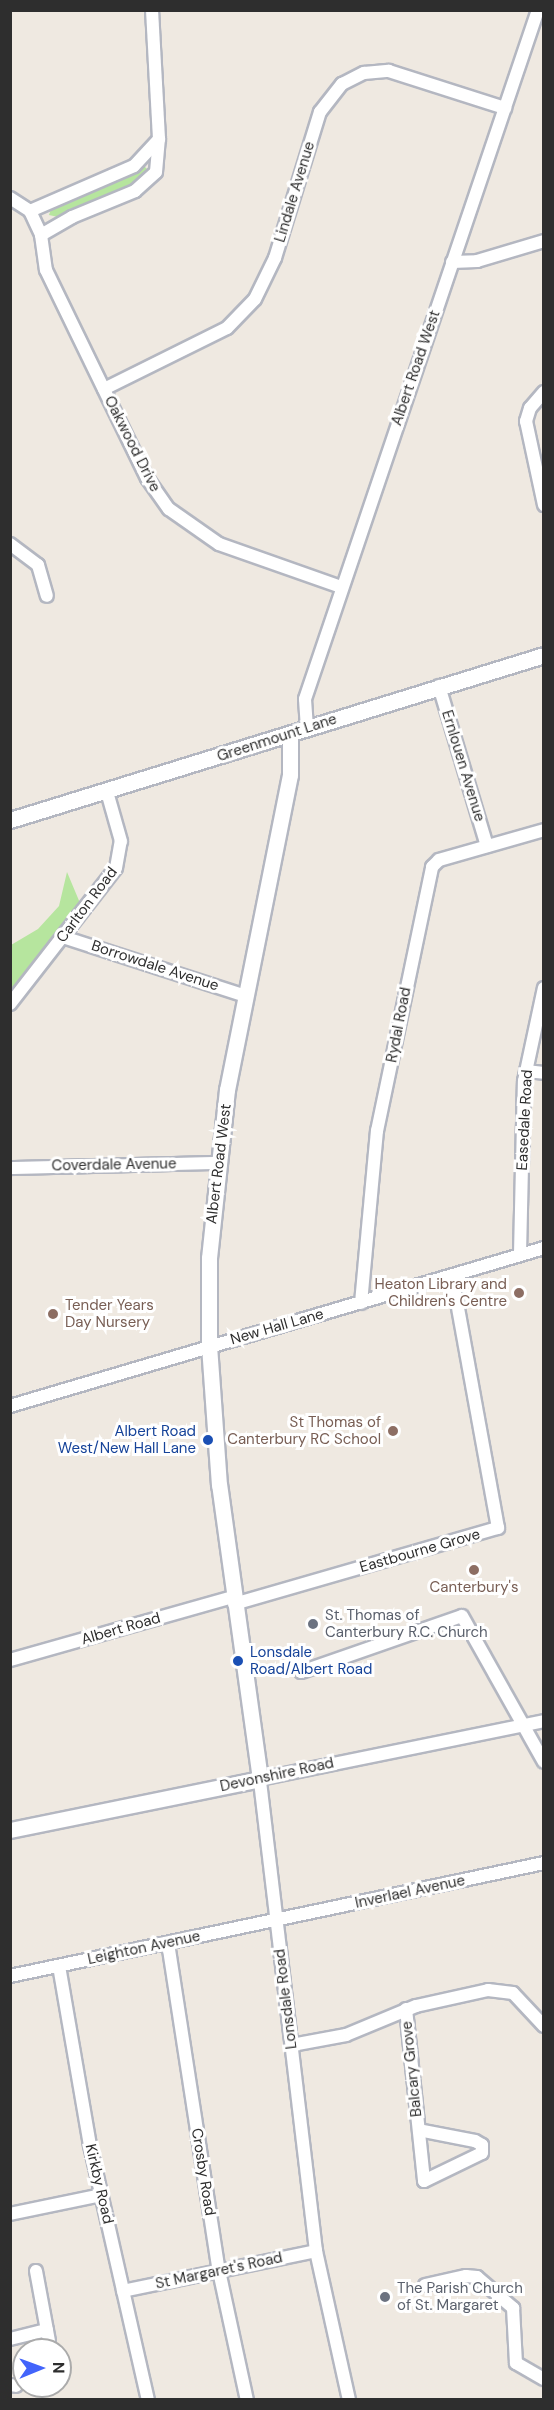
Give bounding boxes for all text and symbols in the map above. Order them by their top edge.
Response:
street label: Lindale Avenue [271,139,319,245]
street label: Albert Road West [388,308,444,428]
street label: Oakwood Drive [100,393,164,495]
street label: Ernlouen Avenue [438,708,488,824]
street label: Greenmount Lane [215,710,339,766]
street label: Carlton Road [53,864,121,946]
street label: Borrowdale Avenue [89,937,221,995]
street label: Rydal Road [383,986,415,1064]
street label: Easedale Road [513,1069,537,1171]
street label: Albert Road West [203,1103,235,1225]
street label: Coverdale Avenue [51,1155,177,1175]
place label: Heaton Library and Children's Centre [374,1275,507,1310]
marker: Heaton Library and Children's Centre [512,1286,526,1300]
place label: Tender Years Day Nursery [65,1296,154,1331]
street label: New Hall Lane [228,1305,326,1349]
marker: Tender Years Day Nursery [46,1307,60,1321]
place label: St Thomas of Canterbury RC School [227,1413,381,1448]
place label: Albert Road West/New Hall Lane [58,1422,196,1457]
marker: St Thomas of Canterbury RC School [386,1424,400,1438]
marker: Albert Road West/New Hall Lane [201,1433,215,1447]
street label: Eastbourne Grove [358,1525,482,1577]
marker: Canterbury's [467,1563,481,1577]
place label: Canterbury's [429,1579,519,1597]
place label: St. Thomas of Canterbury R.C. Church [325,1606,488,1641]
street label: Albert Road [79,1609,163,1649]
marker: St. Thomas of Canterbury R.C. Church [306,1617,320,1631]
place label: Lonsdale Road/Albert Road [250,1643,372,1678]
marker: Lonsdale Road/Albert Road [231,1654,245,1668]
street label: Devonshire Road [218,1754,336,1796]
street label: Inverlael Avenue [353,1872,467,1912]
street label: Leighton Avenue [86,1927,202,1969]
street label: Lonsdale Road [271,1948,301,2050]
street label: Balcary Grove [398,2020,426,2118]
street label: Crosby Road [187,2127,219,2217]
street label: Kirkby Road [81,2142,117,2226]
street label: St Margaret's Road [154,2249,284,2293]
place label: The Parish Church of St. Margaret [397,2279,523,2314]
marker: The Parish Church of St. Margaret [378,2290,392,2304]
north arrow [12,2338,72,2398]
text: N [48,2362,69,2374]

